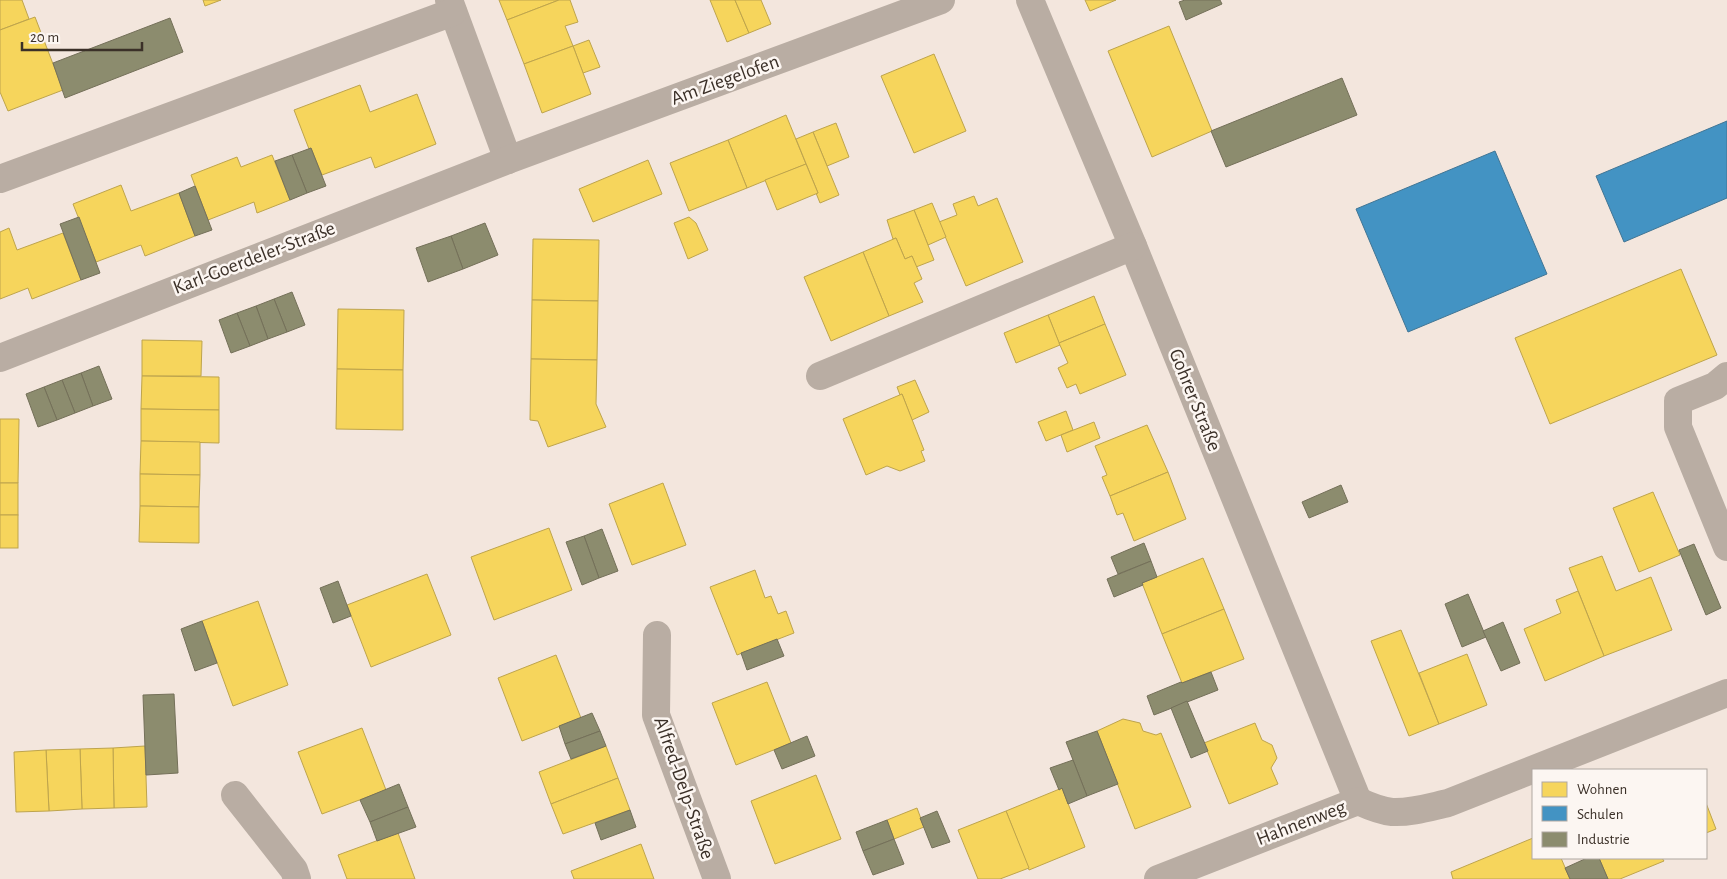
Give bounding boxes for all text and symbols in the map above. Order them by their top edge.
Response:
scale bar [22,20,142,52]
text: 20 m [30,30,59,45]
street label: Am Ziegelofen [668,51,782,109]
street label: Karl-Goerdeler-Straße [170,218,338,298]
street label: Gohrer Straße [1165,346,1225,454]
street label: Alfred-Delp-Straße [650,714,718,862]
legend [1532,769,1707,859]
text: Wohnen [1577,782,1627,797]
street label: Hahnenweg [1253,797,1349,849]
text: Schulen [1577,807,1623,822]
text: Industrie [1577,832,1630,847]

